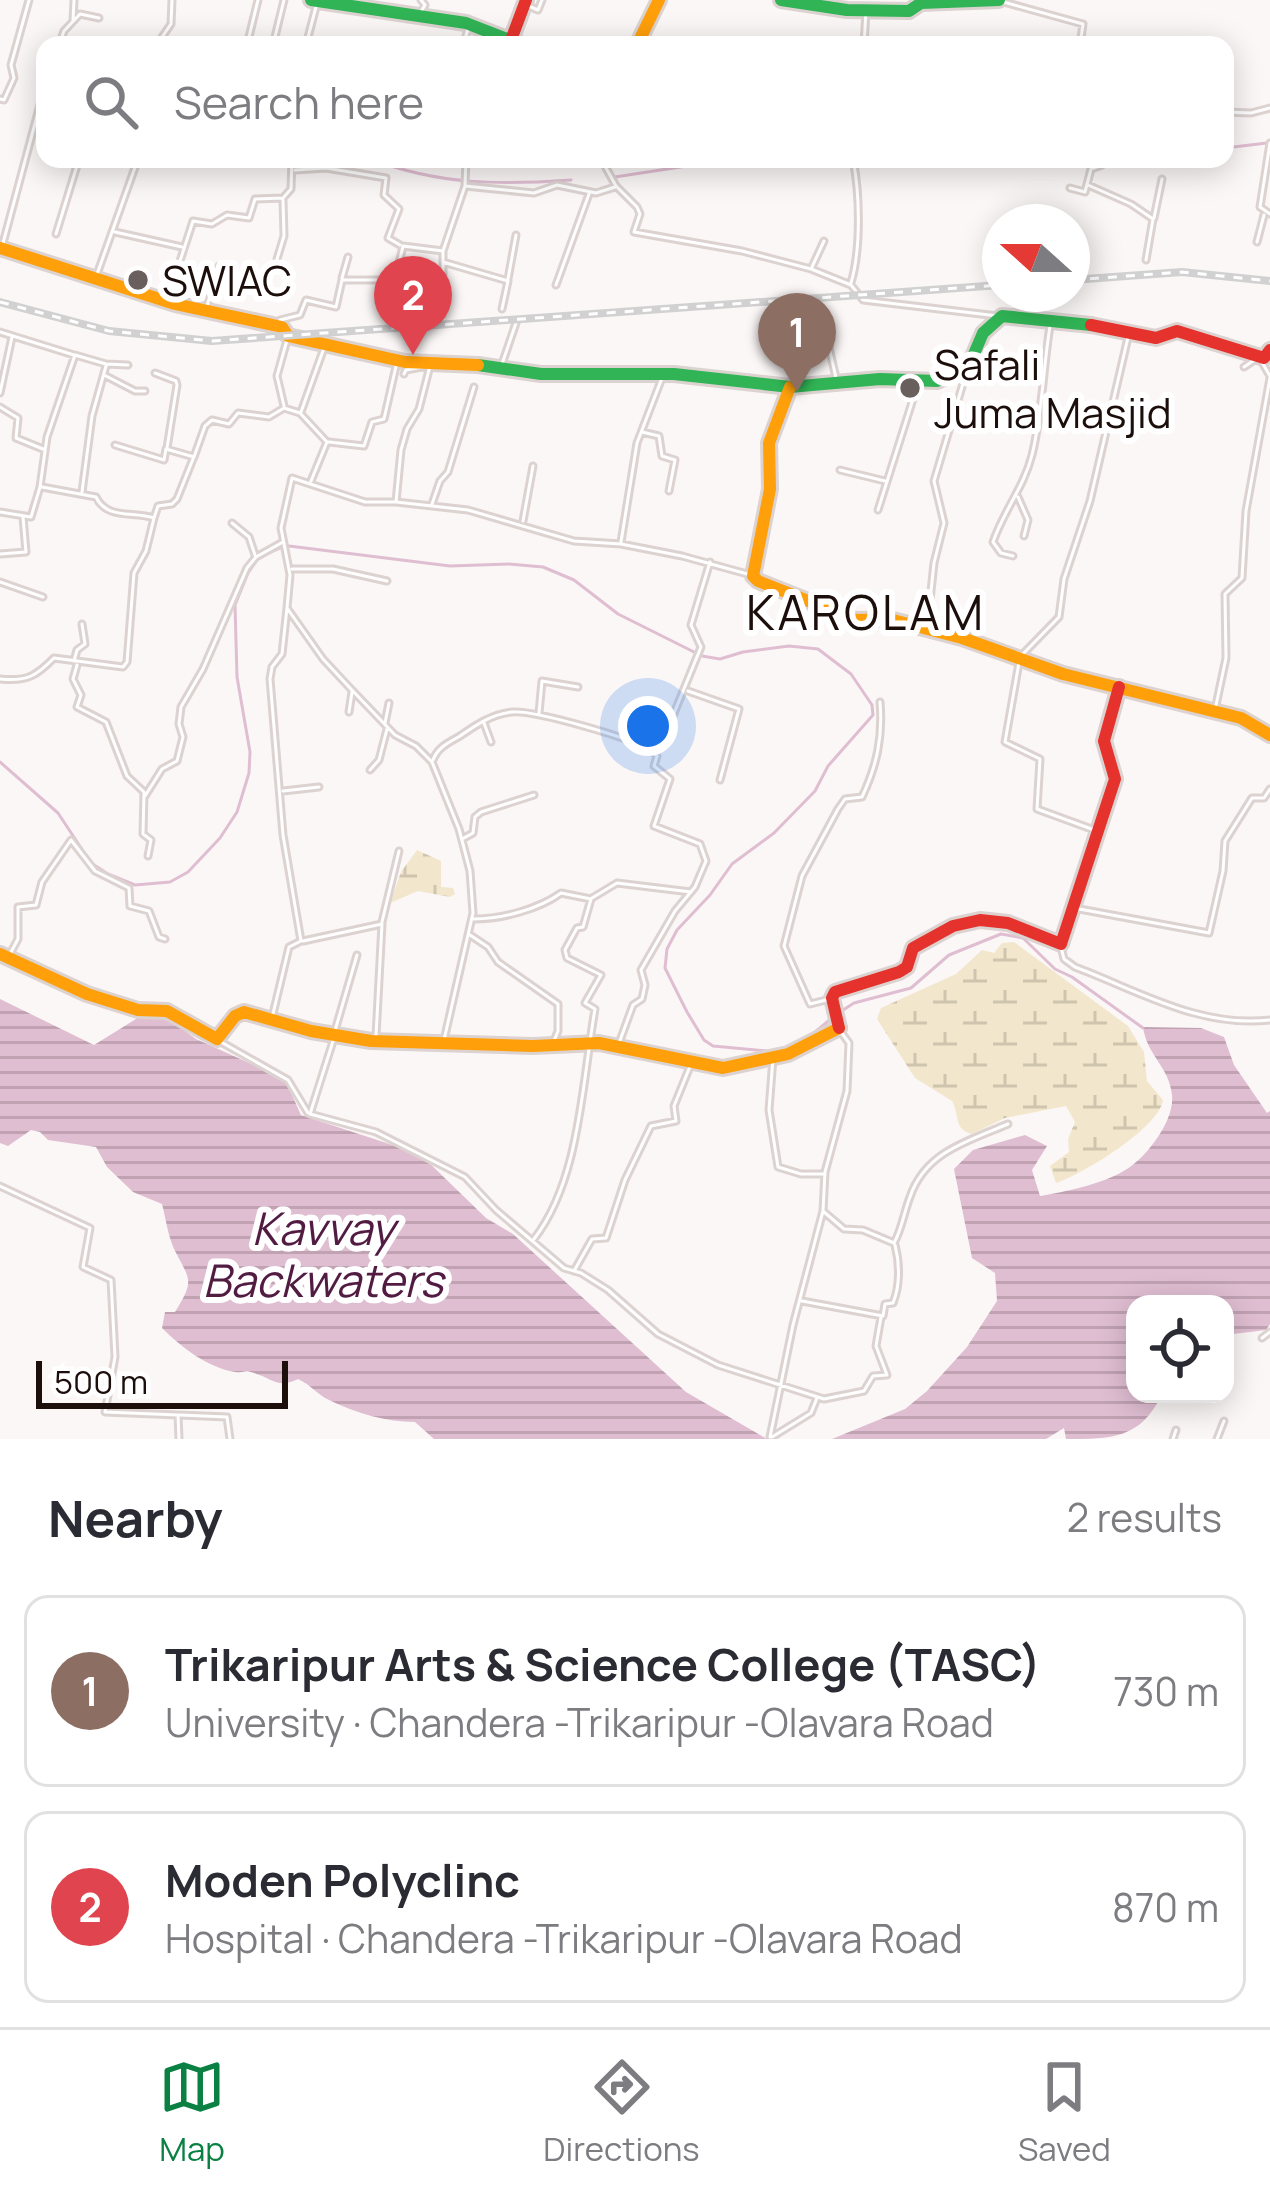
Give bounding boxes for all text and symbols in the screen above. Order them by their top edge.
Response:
search box [36,36,1234,168]
icon: search [78,69,144,135]
text: Search here [174,71,424,133]
north arrow [982,204,1090,312]
place label: SWIAC [162,251,292,309]
pin: 2 [374,256,452,355]
marker: SWIAC [125,267,151,293]
pin: 1 [758,293,836,392]
place label: Safali Juma Masjid [934,335,1172,441]
marker: Safali Juma Masjid [897,375,923,401]
district label: KAROLAM [746,579,986,644]
your location [618,696,678,756]
water label: Kavvay Backwaters [203,1197,447,1311]
map controls [1126,1295,1234,1403]
button: locate [1126,1295,1234,1403]
scale bar [36,1355,288,1408]
text: 500 m [54,1359,148,1404]
text: Nearby [48,1483,223,1552]
text: 2 results [1067,1490,1222,1544]
text: Trikaripur Arts & Science College (TASC) [165,1633,1041,1695]
text: 1 [81,1664,99,1718]
text: 730 m [1113,1664,1219,1718]
text: University · Chandera -Trikaripur -Olavara Road [165,1695,994,1749]
text: Moden Polyclinc [165,1849,520,1911]
text: 2 [78,1880,102,1934]
text: 870 m [1112,1880,1219,1934]
text: Hospital · Chandera -Trikaripur -Olavara Road [165,1911,963,1965]
tab: Map [159,2054,225,2171]
tab: Directions [543,2054,700,2171]
tab: Saved [1018,2054,1111,2171]

